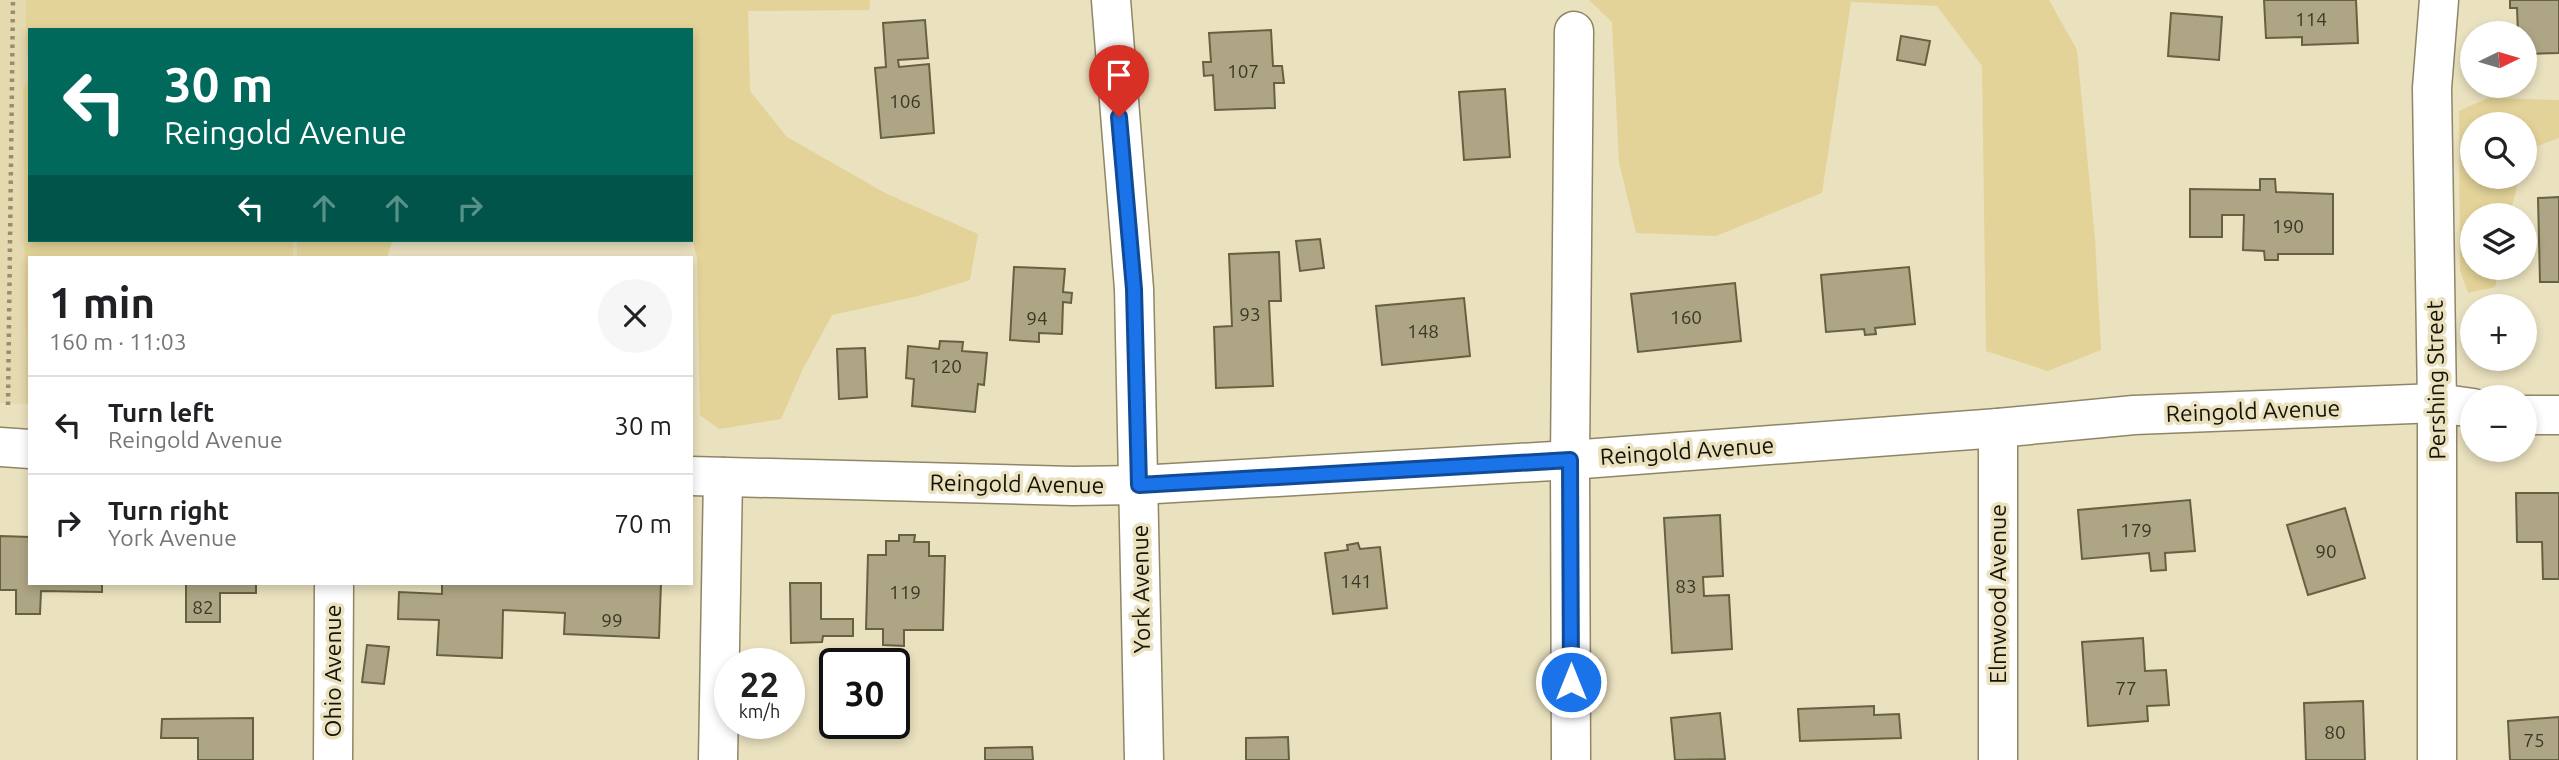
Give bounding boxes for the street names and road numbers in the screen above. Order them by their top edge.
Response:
street label: Pershing Street [2422,300,2449,460]
street label: Reingold Avenue [2165,395,2341,426]
street label: Reingold Avenue [1599,432,1775,469]
street label: Reingold Avenue [929,469,1105,498]
street label: Elmwood Avenue [1985,504,2010,684]
street label: York Avenue [1127,524,1154,654]
street label: Ohio Avenue [320,605,345,737]

